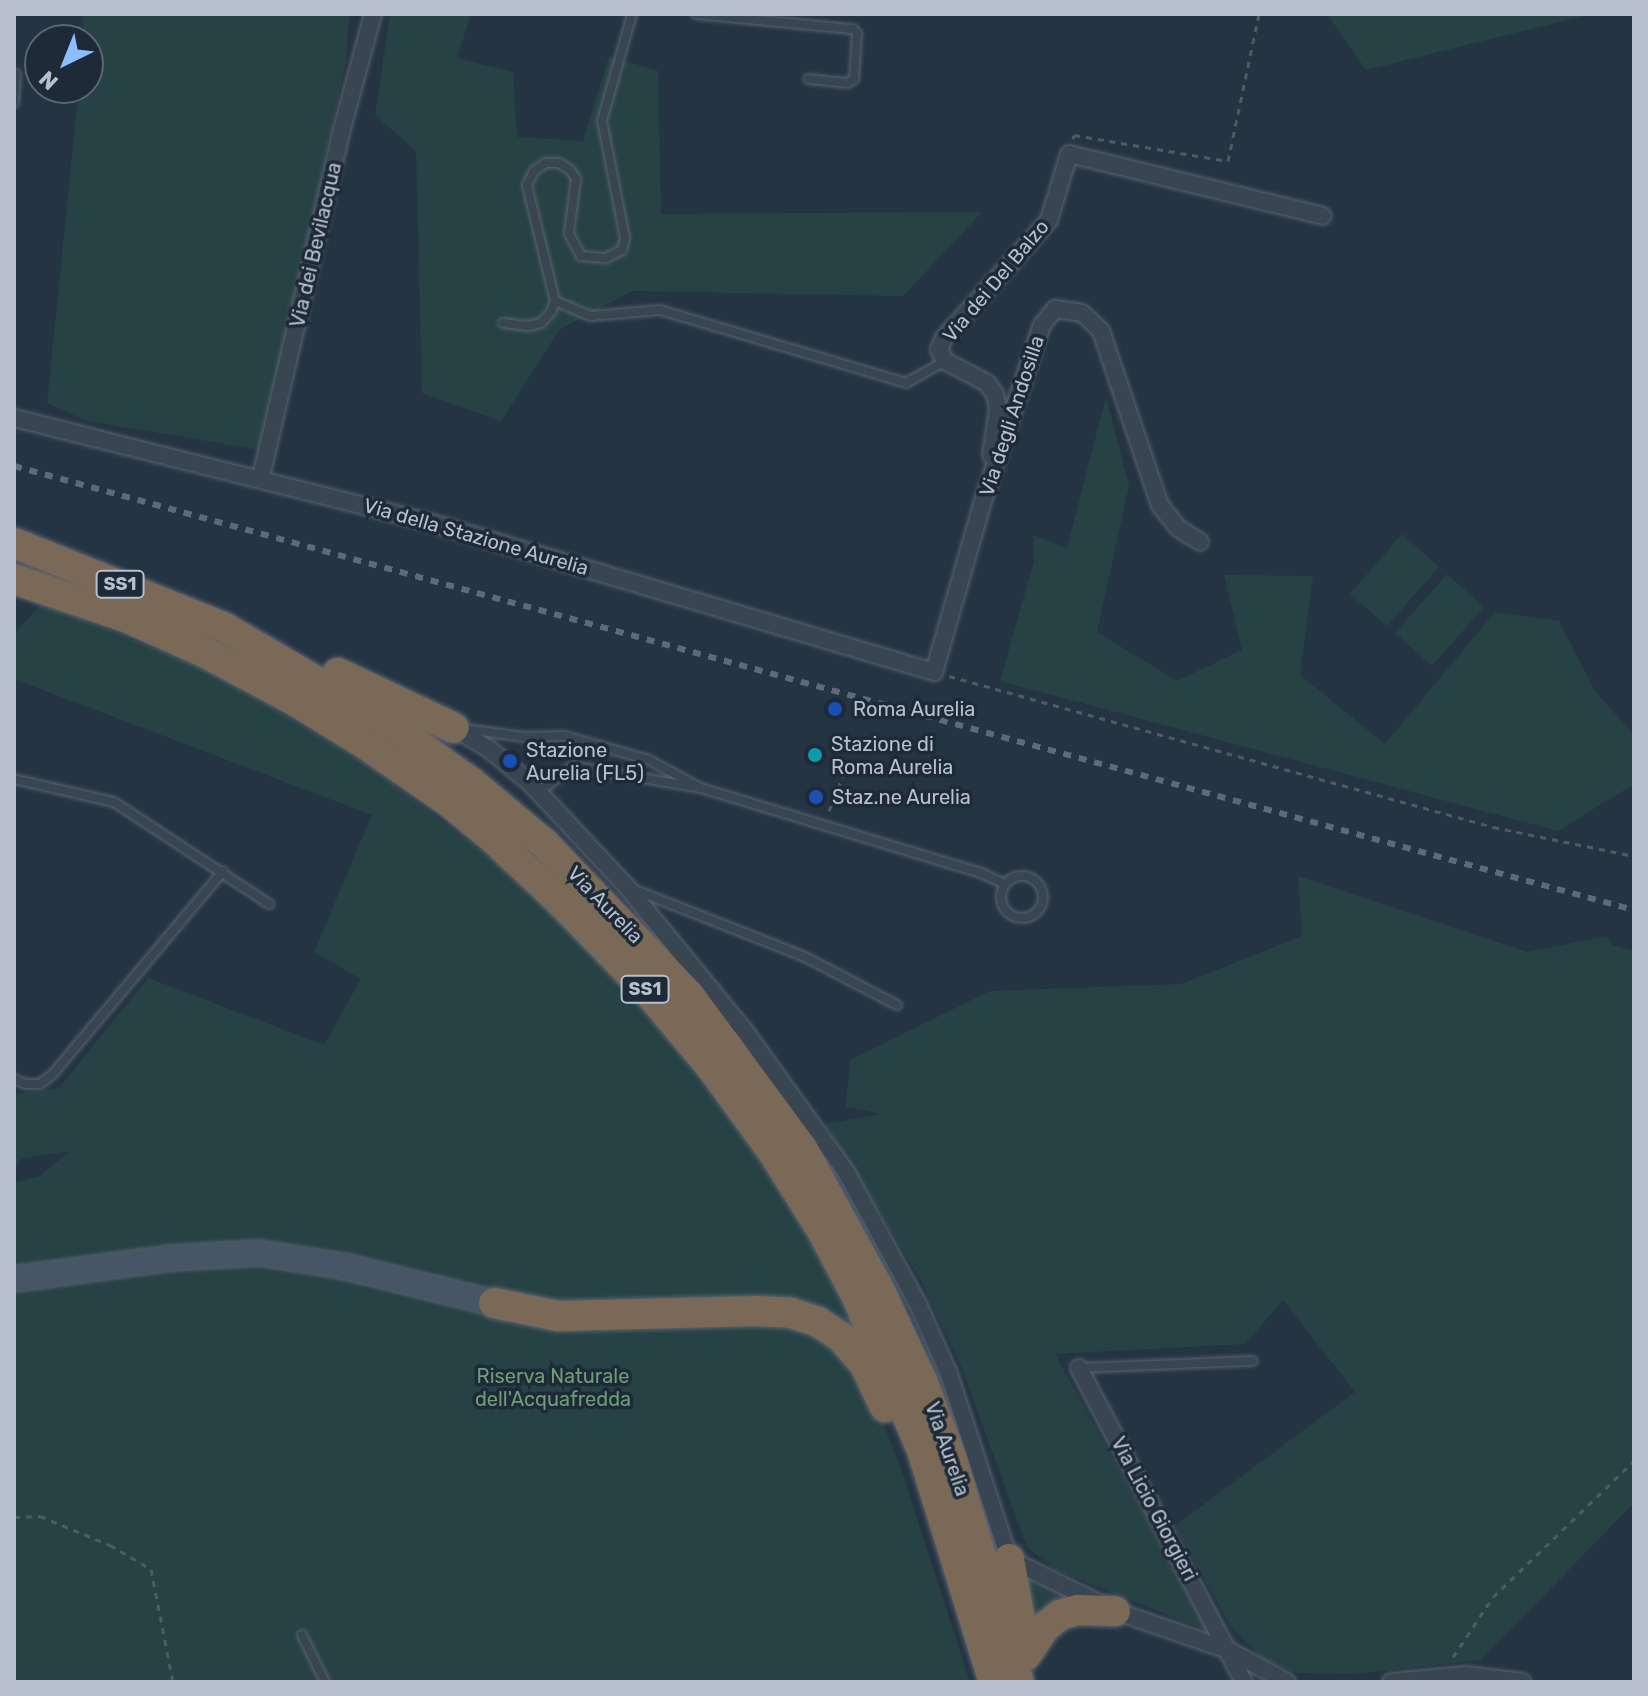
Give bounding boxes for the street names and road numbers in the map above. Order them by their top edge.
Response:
street label: Via dei Bevilacqua [285,160,347,330]
street label: Via dei Del Balzo [938,215,1054,347]
street label: Via degli Andosilla [975,332,1049,500]
street label: Via della Stazione Aurelia [361,493,591,581]
road number: SS1 [94,570,146,598]
street label: Via Aurelia [562,861,648,949]
road number: SS1 [619,975,671,1003]
street label: Via Aurelia [920,1399,974,1499]
street label: Via Licio Giorgieri [1106,1433,1202,1585]

